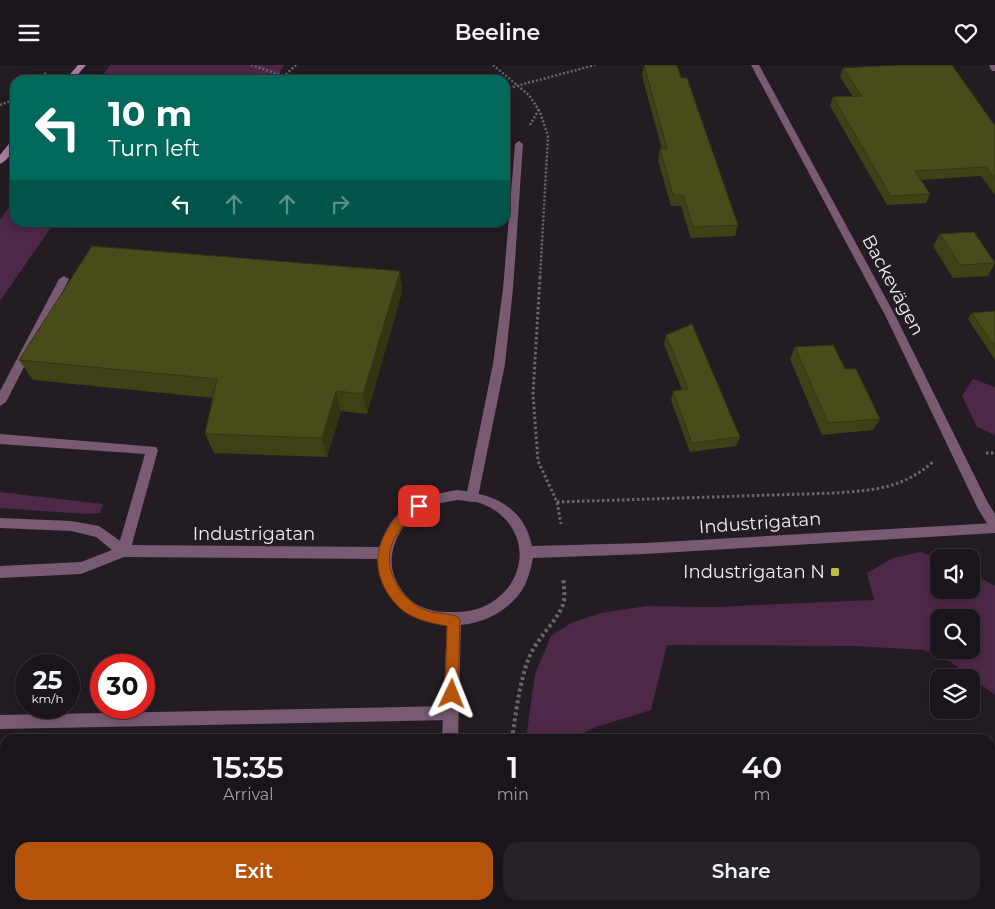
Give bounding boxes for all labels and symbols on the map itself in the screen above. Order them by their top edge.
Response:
street label: Backevägen [857,231,929,339]
pin [398,485,440,527]
street label: Industrigatan [698,508,822,538]
street label: Industrigatan [193,523,315,545]
place label: Industrigatan N [683,561,825,583]
marker: Industrigatan N [829,566,841,578]
speed limit sign: 30 [90,654,155,719]
position arrow [425,667,477,719]

